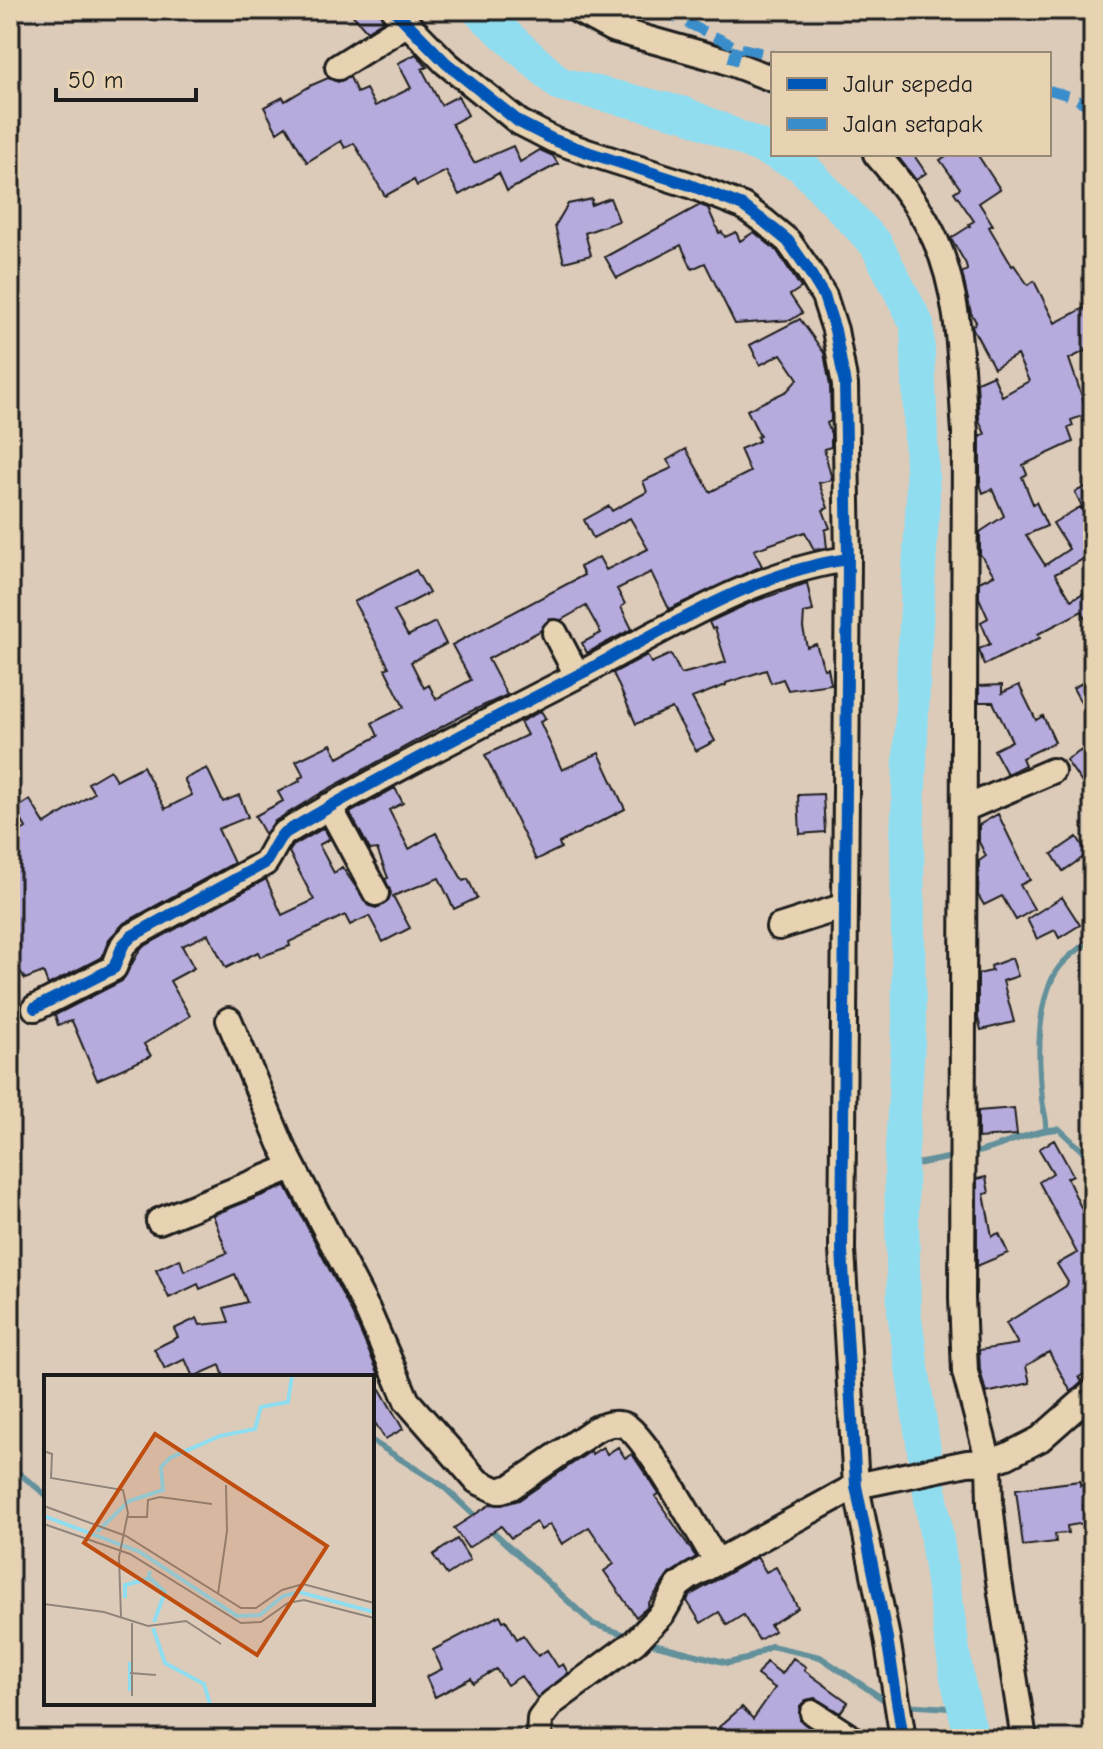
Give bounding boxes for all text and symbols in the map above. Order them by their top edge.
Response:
scale bar [56,52,196,102]
legend [771,52,1051,156]
text: 50 m [68,66,124,94]
text: Jalur sepeda [843,70,973,98]
text: Jalan setapak [843,110,983,138]
inset map [44,1375,374,1705]

